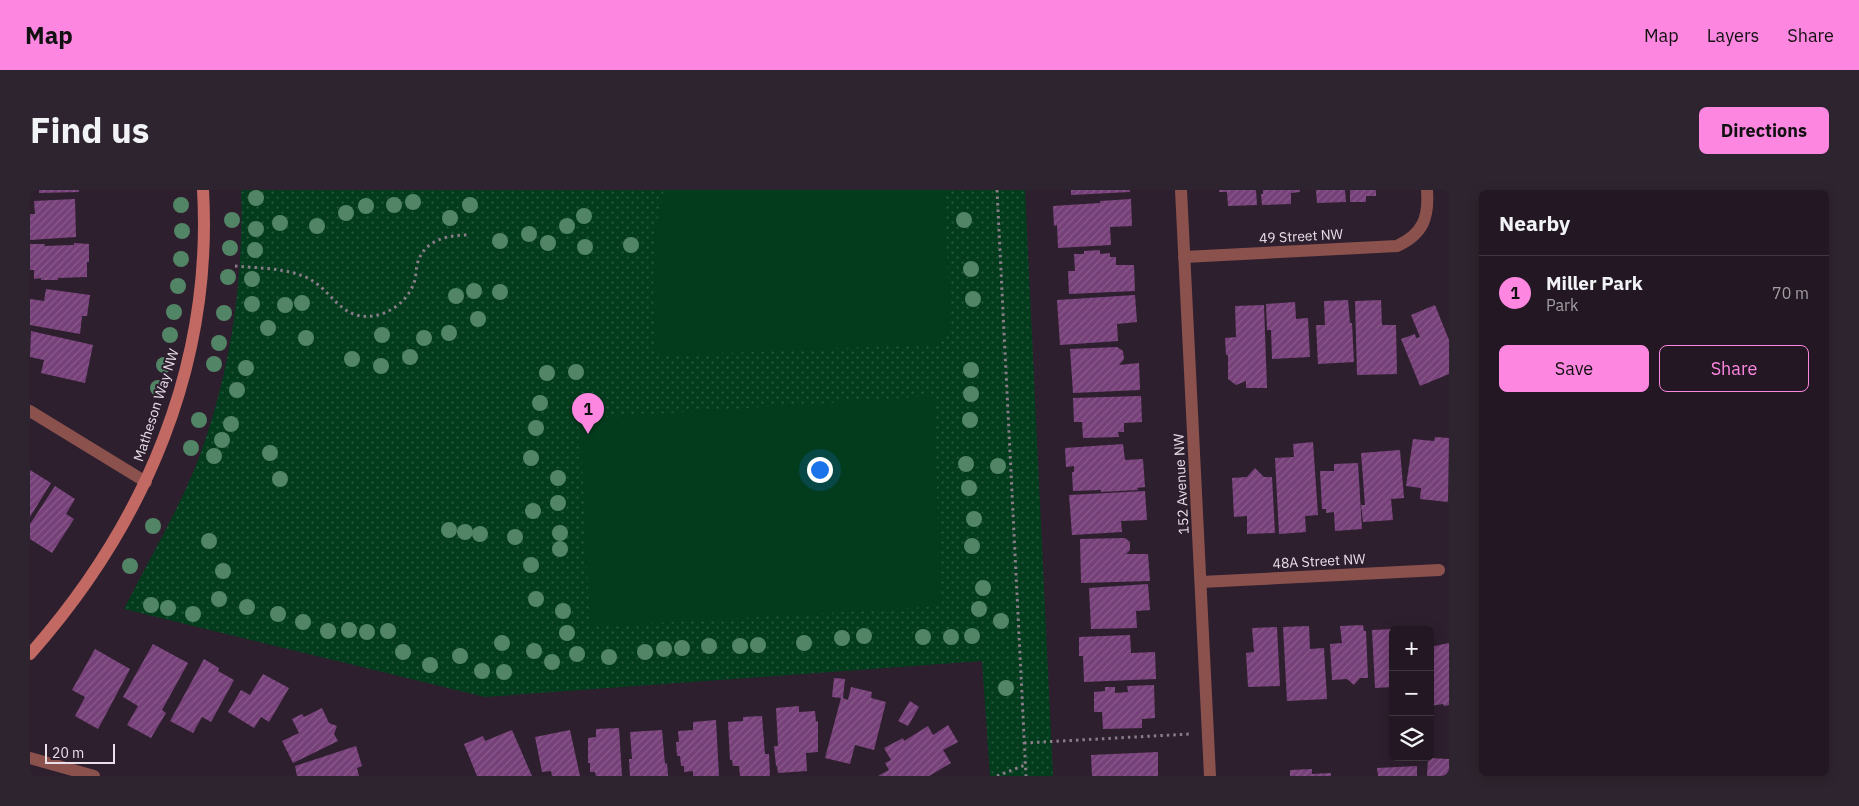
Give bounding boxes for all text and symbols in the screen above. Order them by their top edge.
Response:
text: Map [25,19,73,51]
text: Map [1644,24,1679,47]
text: Layers [1707,24,1759,47]
text: Share [1787,24,1834,47]
text: Find us [30,107,149,153]
button: Directions [1699,107,1829,154]
text: Nearby [1499,209,1570,237]
street label: 49 Street NW [1258,225,1344,247]
text: Miller Park [1546,271,1643,295]
text: 1 [1510,283,1520,303]
text: 70 m [1772,283,1809,303]
text: Park [1546,295,1578,315]
button: Save [1499,345,1649,392]
button: Share [1659,345,1809,392]
street label: Matheson Way NW [129,346,183,464]
pin: 1 [572,393,604,434]
street label: 152 Avenue NW [1169,433,1193,535]
your location [807,457,833,483]
street label: 48A Street NW [1272,550,1367,572]
map controls [1389,626,1434,761]
button: + [1389,626,1434,671]
button: − [1389,671,1434,716]
button: layers [1389,716,1434,761]
scale bar [45,741,115,764]
text: 20 m [52,744,84,762]

